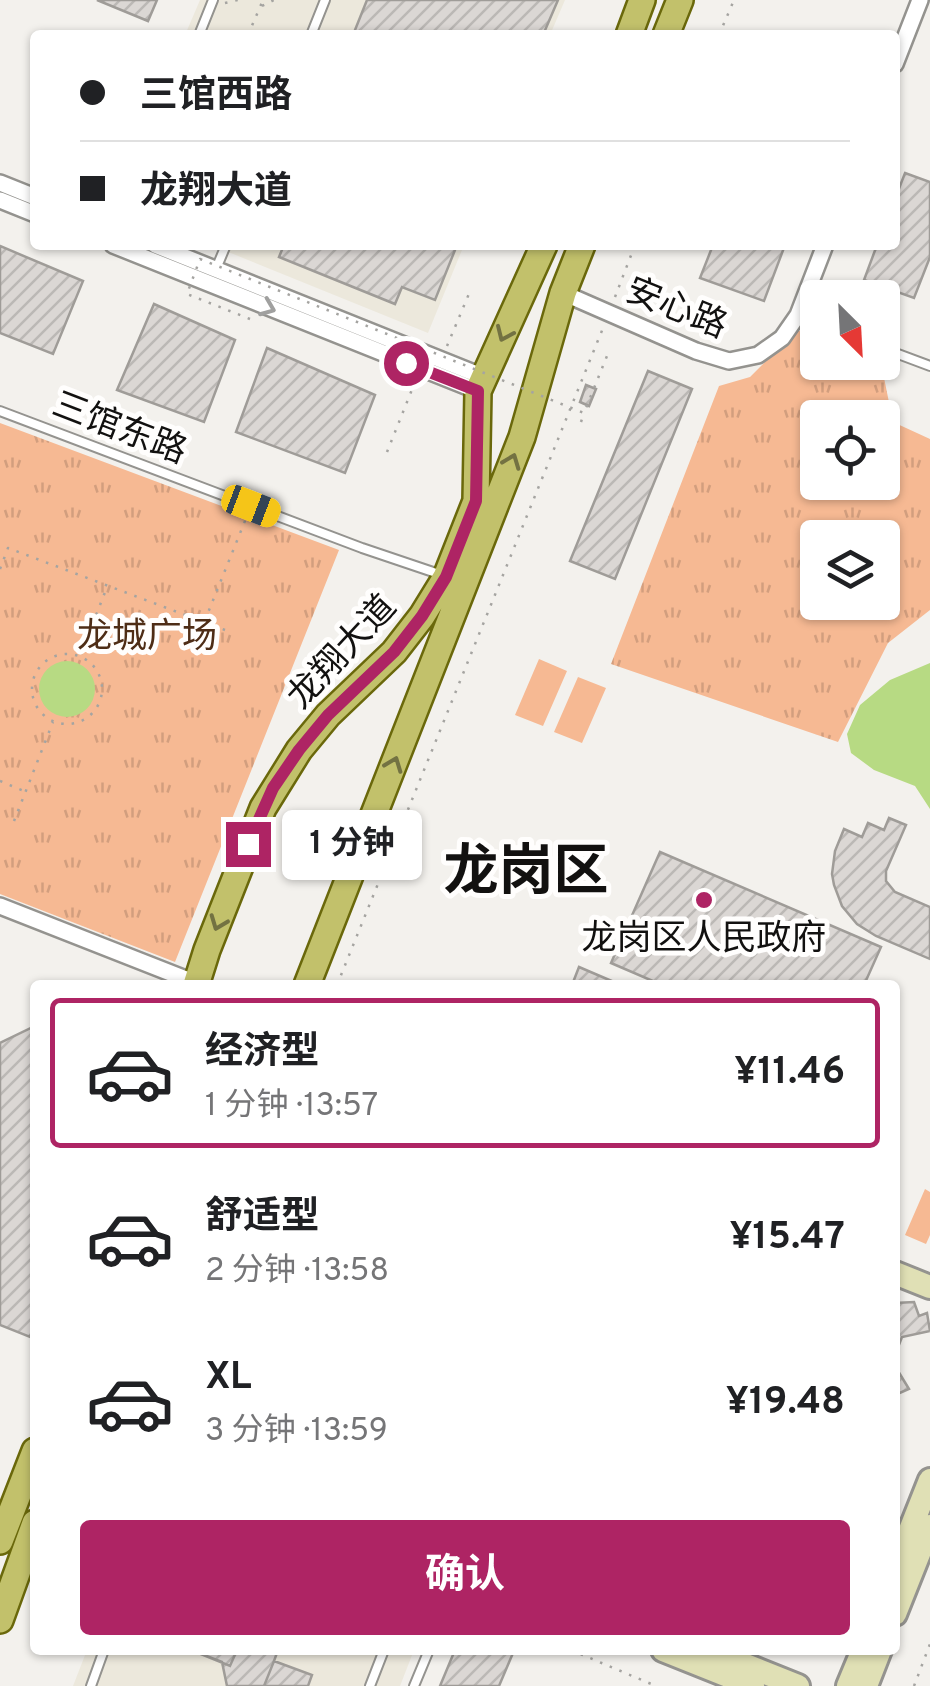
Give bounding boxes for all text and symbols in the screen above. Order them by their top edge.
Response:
text: 三馆西路 [140,73,292,122]
text: 龙翔大道 [140,169,292,218]
street label: 安心路 [619,270,733,350]
north arrow [800,280,900,380]
map controls [800,280,900,620]
one-way arrow [259,296,276,316]
one-way arrow [496,324,516,342]
route start [384,341,429,386]
street label: 三馆东路 [46,384,192,475]
button: locate [800,400,900,500]
one-way arrow [501,453,521,471]
car [218,481,284,531]
button: layers [800,520,900,620]
street label: 龙翔大道 [279,587,407,719]
park label: 龙城广场 [77,616,217,660]
one-way arrow [382,756,402,774]
callout: 1 分钟 [283,809,423,879]
route end [226,822,271,867]
text: 1 分钟 [310,825,394,865]
district label: 龙岗区 [443,840,609,910]
marker: 龙岗区人民政府 [693,889,715,911]
one-way arrow [209,913,229,931]
place label: 龙岗区人民政府 [581,918,827,962]
icon: car [85,1028,175,1118]
text: 经济型 [205,1029,319,1078]
text: ¥11.46 [734,1049,845,1098]
text: 1 分钟 · 13:57 [205,1087,378,1127]
icon: car [85,1193,175,1283]
text: 舒适型 [205,1194,319,1243]
text: ¥15.47 [729,1214,845,1263]
text: 2 分钟 · 13:58 [205,1252,389,1292]
text: XL [205,1354,252,1403]
icon: car [85,1358,175,1448]
text: ¥19.48 [726,1379,845,1428]
text: 3 分钟 · 13:59 [205,1412,388,1452]
button: 确认 [80,1520,850,1635]

